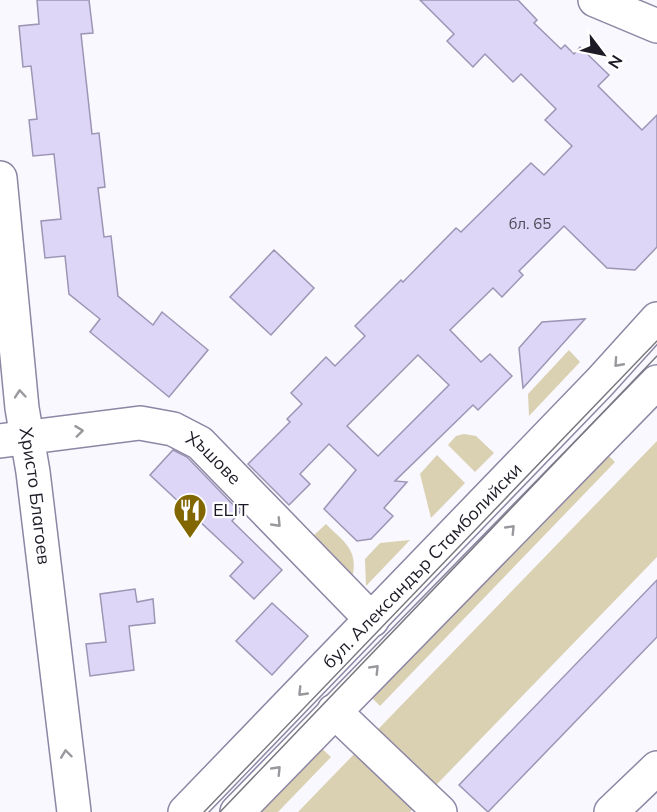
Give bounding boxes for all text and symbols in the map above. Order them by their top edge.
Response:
north arrow [573,24,633,84]
text: N [604,52,627,72]
house number: бл. 65 [509,214,551,233]
one-way arrow [614,356,625,366]
one-way arrow [14,389,27,399]
one-way arrow [74,425,83,437]
street label: Христо Благоев [15,426,56,566]
street label: Хъшове [182,426,246,489]
street label: бул. Александър Стамболийски [318,458,527,673]
restaurant icon: ELIT [172,492,208,539]
place label: ELIT [213,498,249,521]
one-way arrow [270,517,281,527]
one-way arrow [504,526,515,536]
one-way arrow [368,665,379,675]
one-way arrow [298,684,309,695]
one-way arrow [61,749,73,759]
one-way arrow [270,766,281,776]

